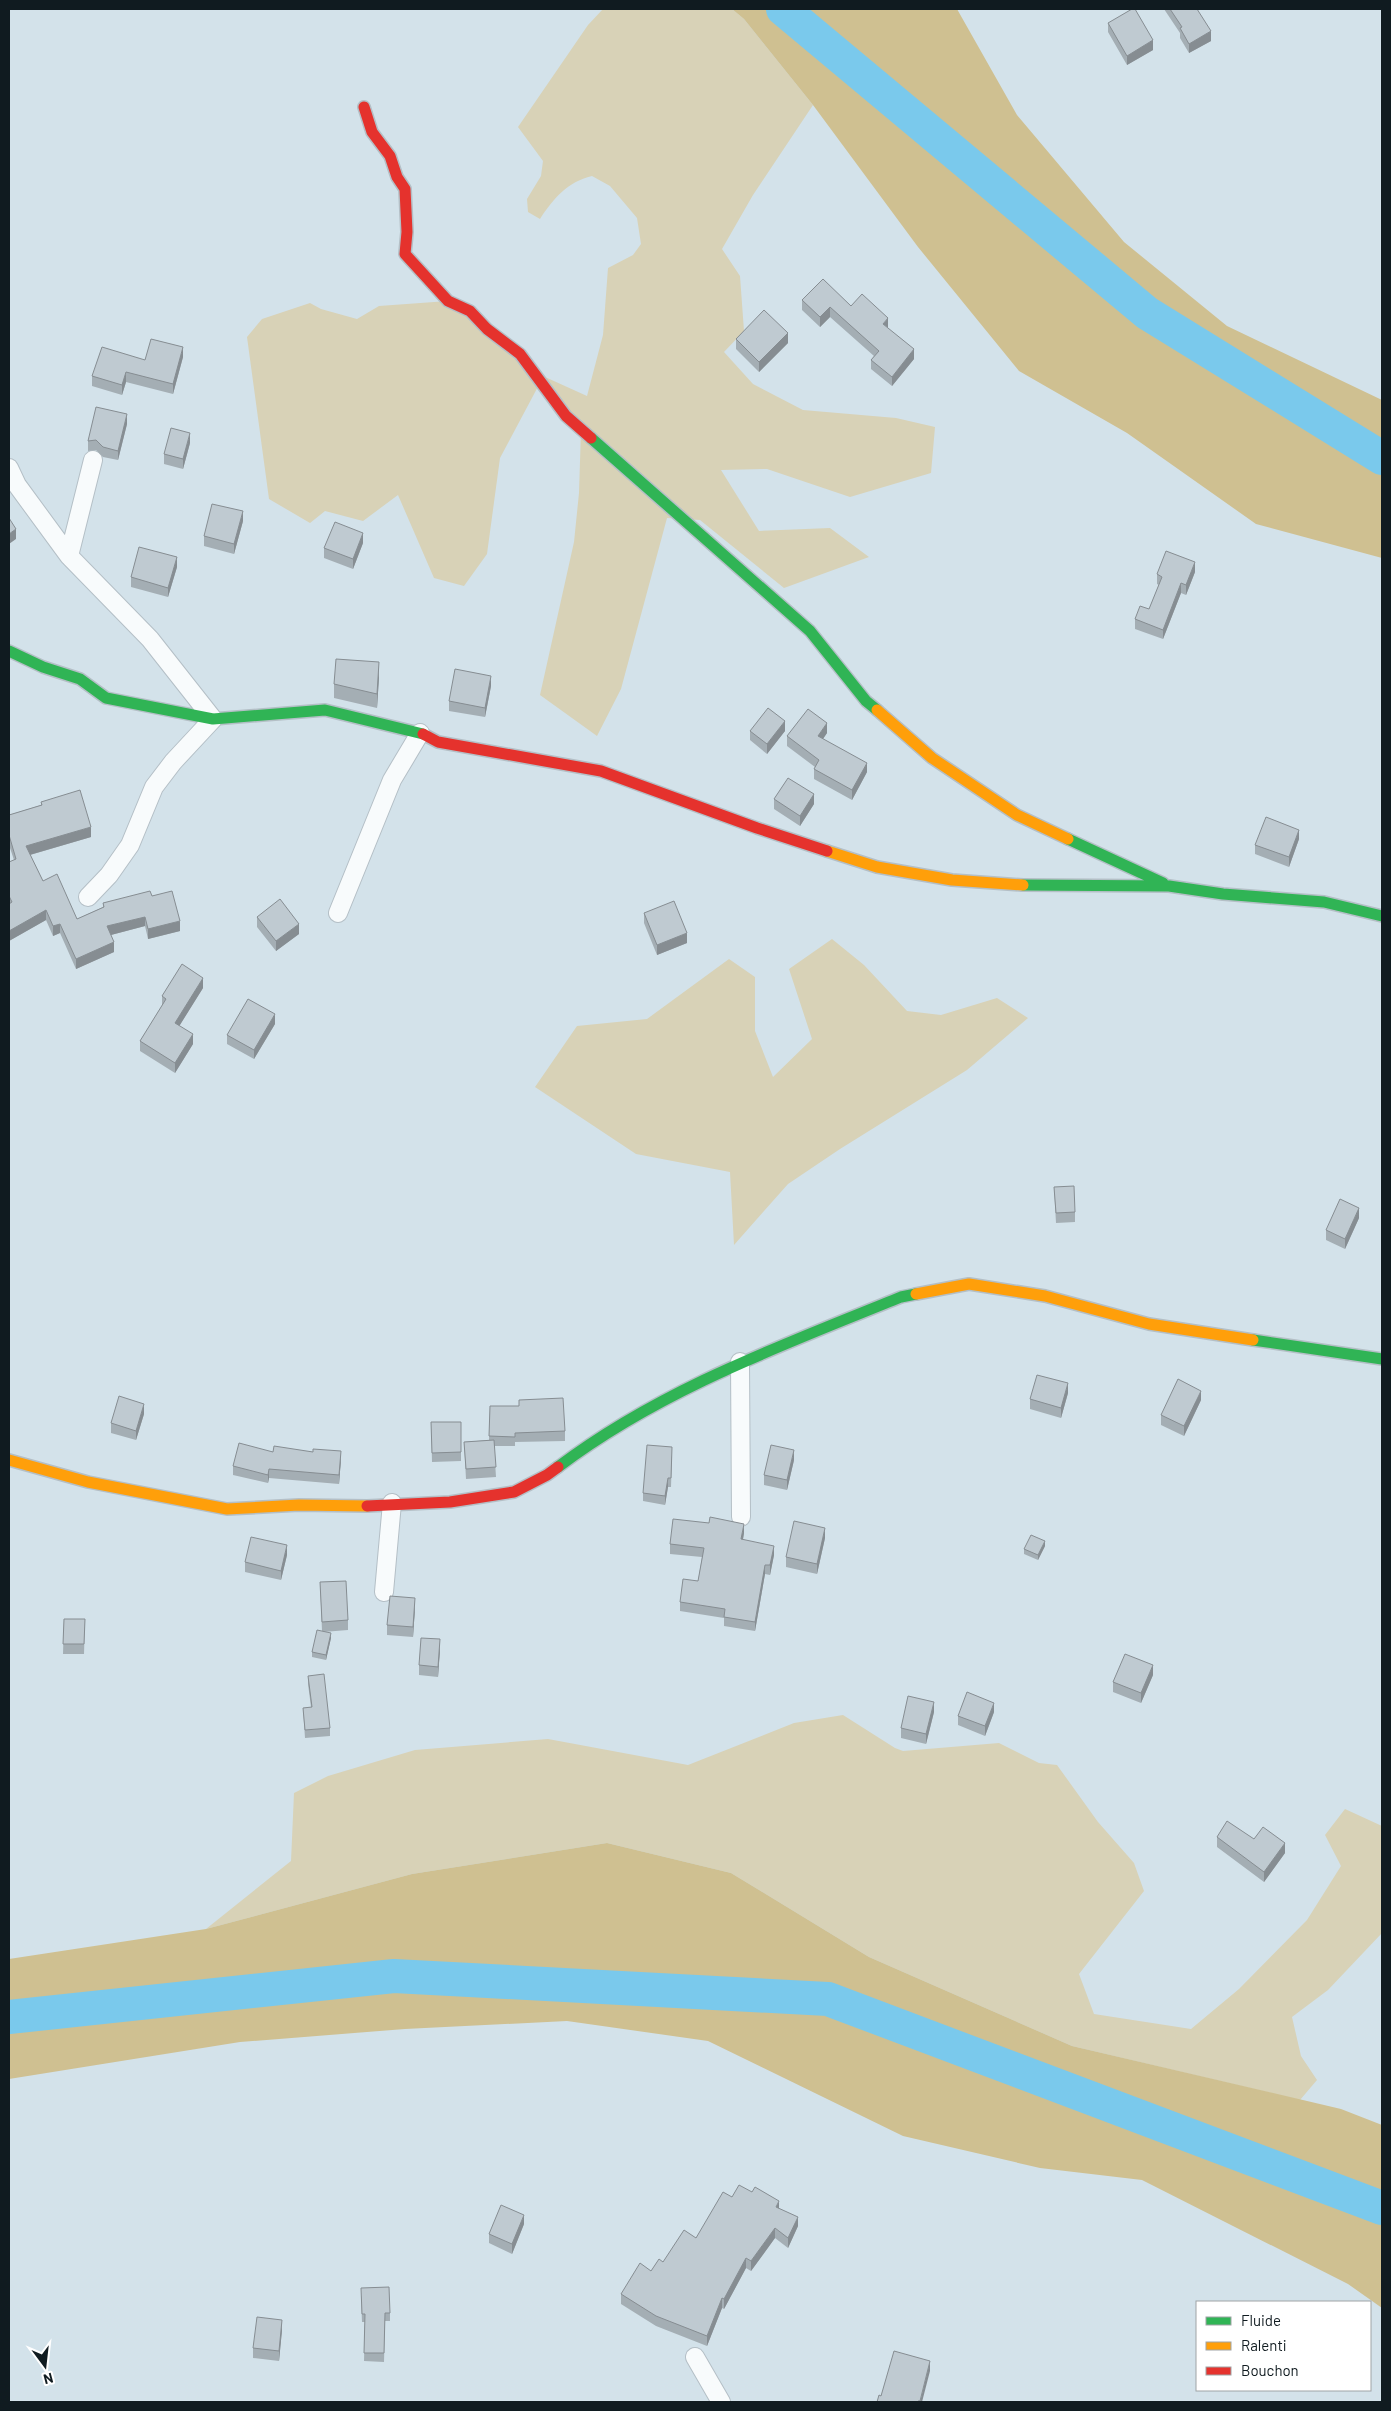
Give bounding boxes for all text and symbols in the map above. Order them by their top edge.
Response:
legend [1196,2301,1371,2391]
text: Fluide [1241,2311,1281,2329]
text: Ralenti [1241,2336,1287,2354]
north arrow [20,2341,70,2391]
text: Bouchon [1241,2361,1299,2379]
text: N [42,2370,55,2388]

